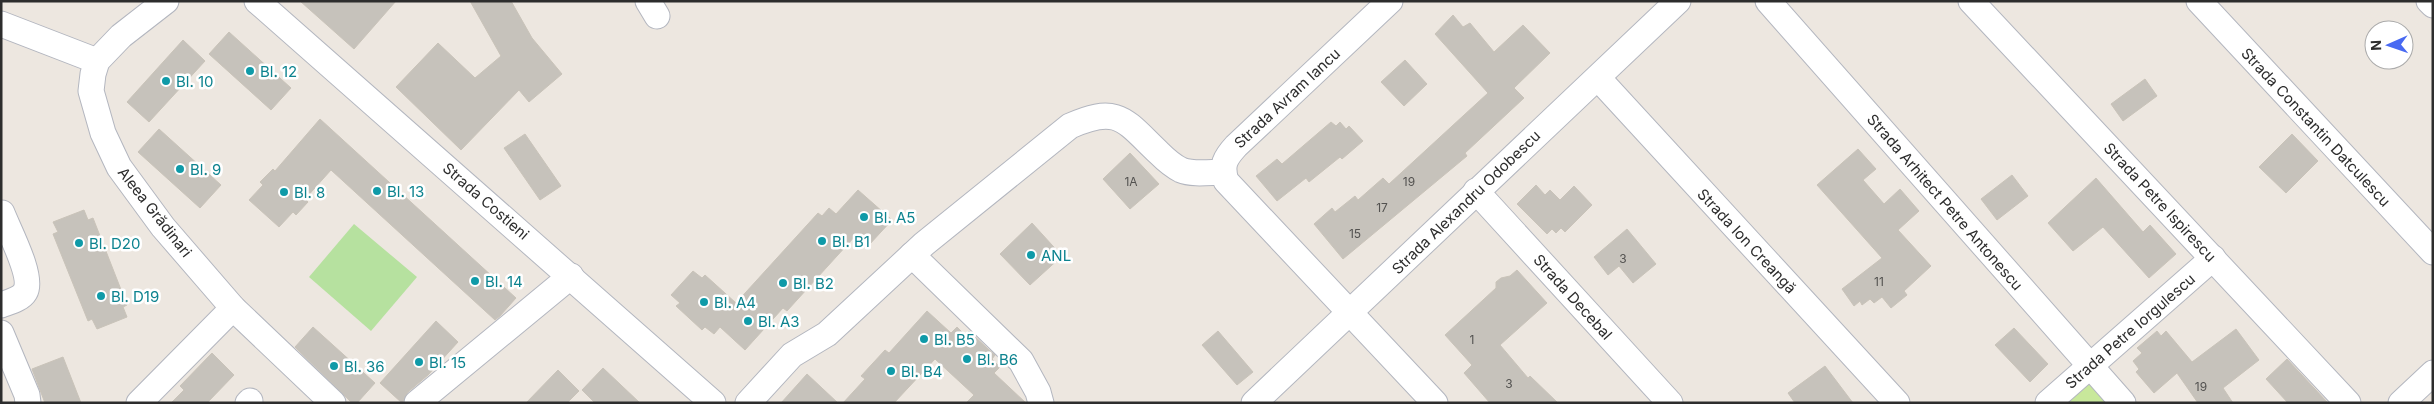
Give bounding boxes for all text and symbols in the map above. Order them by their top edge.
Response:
north arrow [2364,20,2414,70]
text: N [2367,40,2384,51]
street label: Strada Avram Iancu [1230,44,1344,152]
street label: Strada Constantin Datculescu [2237,44,2395,210]
place label: Bl. 12 [260,62,297,81]
marker: Bl. 12 [244,65,256,77]
place label: Bl. 10 [176,72,214,91]
marker: Bl. 10 [160,75,172,87]
street label: Strada Arhitect Petre Antonescu [1863,110,2027,294]
street label: Strada Alexandru Odobescu [1388,126,1544,278]
street label: Strada Petre Ispirescu [2100,138,2220,266]
street label: Strada Costieni [439,158,533,244]
place label: Bl. 9 [190,160,221,179]
street label: Aleea Grădinari [114,163,196,261]
marker: Bl. 9 [174,163,186,175]
house number: 1A [1124,174,1138,189]
house number: 19 [1403,174,1415,189]
place label: Bl. 13 [387,182,424,201]
place label: Bl. 8 [294,183,325,202]
marker: Bl. 13 [371,185,383,197]
street label: Strada Ion Creangă [1693,185,1801,297]
marker: Bl. 8 [278,186,290,198]
house number: 17 [1376,200,1388,215]
place label: Bl. A5 [874,208,915,227]
marker: Bl. A5 [858,211,870,223]
house number: 15 [1349,226,1361,241]
place label: Bl. B1 [832,232,870,251]
place label: Bl. D20 [89,234,140,253]
marker: Bl. B1 [816,235,828,247]
marker: Bl. D20 [73,237,85,249]
place label: ANL [1041,246,1071,265]
marker: ANL [1025,249,1037,261]
street label: Strada Decebal [1530,250,1616,344]
house number: 3 [1619,251,1627,266]
street label: Strada Petre Iorgulescu [2061,269,2199,393]
place label: Bl. 14 [485,272,523,291]
place label: Bl. B2 [793,274,834,293]
house number: 11 [1874,274,1884,289]
marker: Bl. 14 [469,275,481,287]
marker: Bl. B2 [777,277,789,289]
place label: Bl. D19 [111,287,159,306]
marker: Bl. D19 [95,290,107,302]
place label: Bl. A4 [714,293,756,312]
marker: Bl. A4 [698,296,710,308]
place label: Bl. A3 [758,312,800,331]
marker: Bl. A3 [742,315,754,327]
place label: Bl. B5 [934,330,975,349]
house number: 1 [1470,332,1474,347]
marker: Bl. B5 [918,333,930,345]
place label: Bl. B6 [977,350,1018,369]
place label: Bl. 15 [429,353,466,372]
marker: Bl. B6 [961,353,973,365]
marker: Bl. 15 [413,356,425,368]
place label: Bl. 36 [344,357,385,376]
marker: Bl. 36 [328,360,340,372]
place label: Bl. B4 [901,362,943,381]
marker: Bl. B4 [885,365,897,377]
house number: 3 [1505,376,1513,391]
house number: 19 [2195,379,2207,394]

